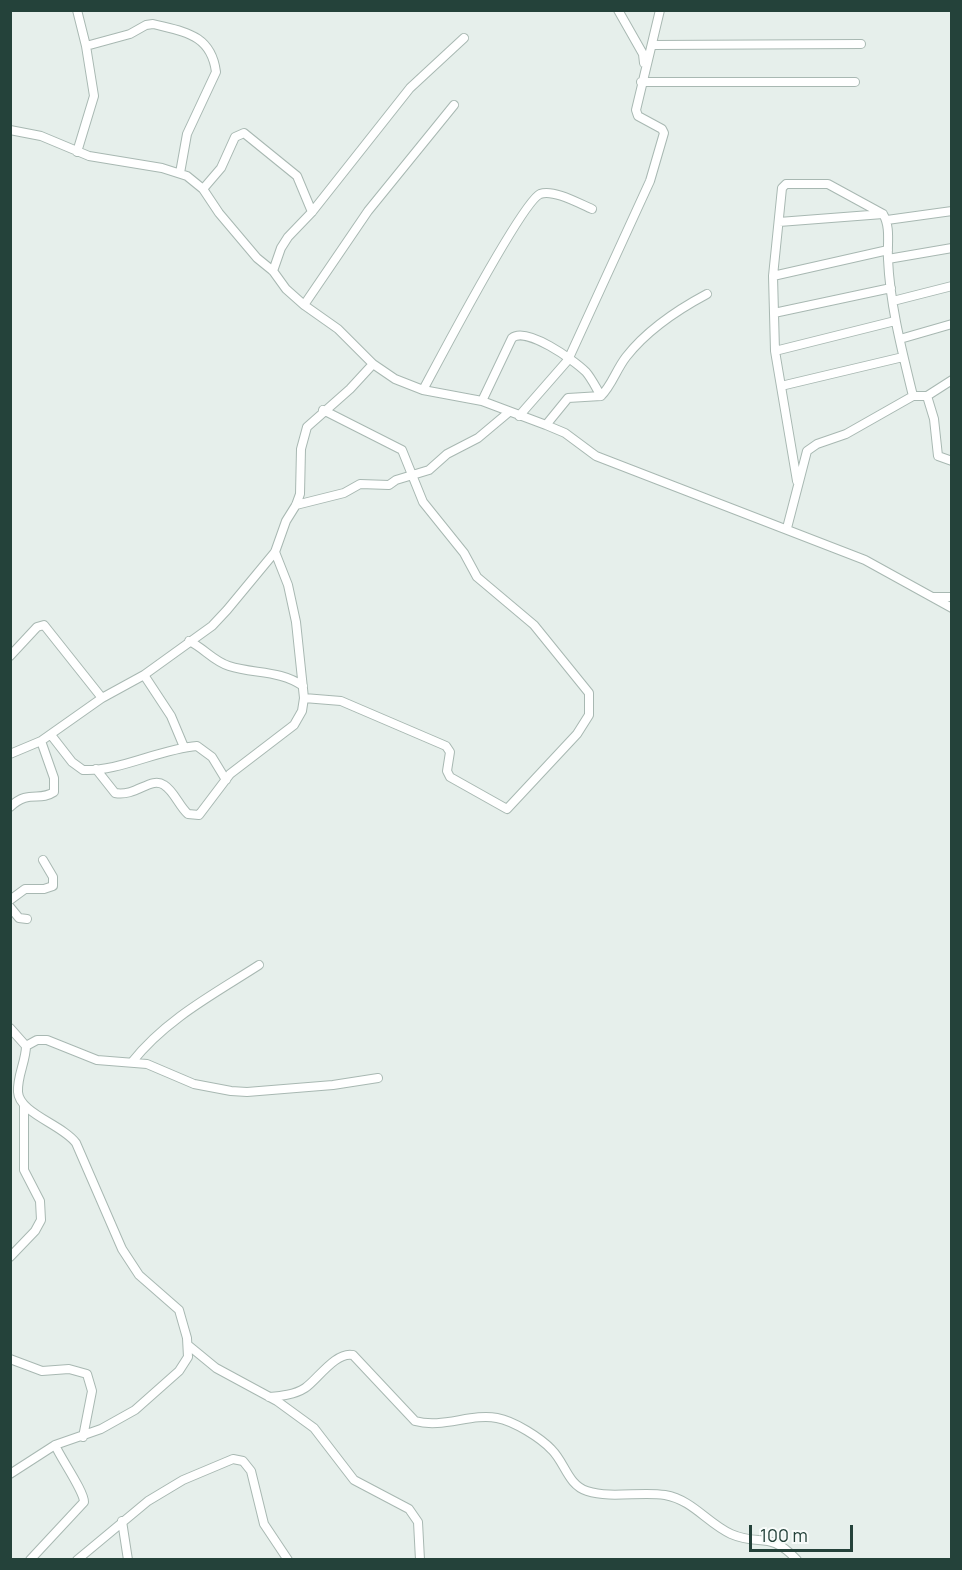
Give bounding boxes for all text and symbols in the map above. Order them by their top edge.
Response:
scale bar [752,1513,856,1551]
text: 100 m [760,1523,808,1547]

